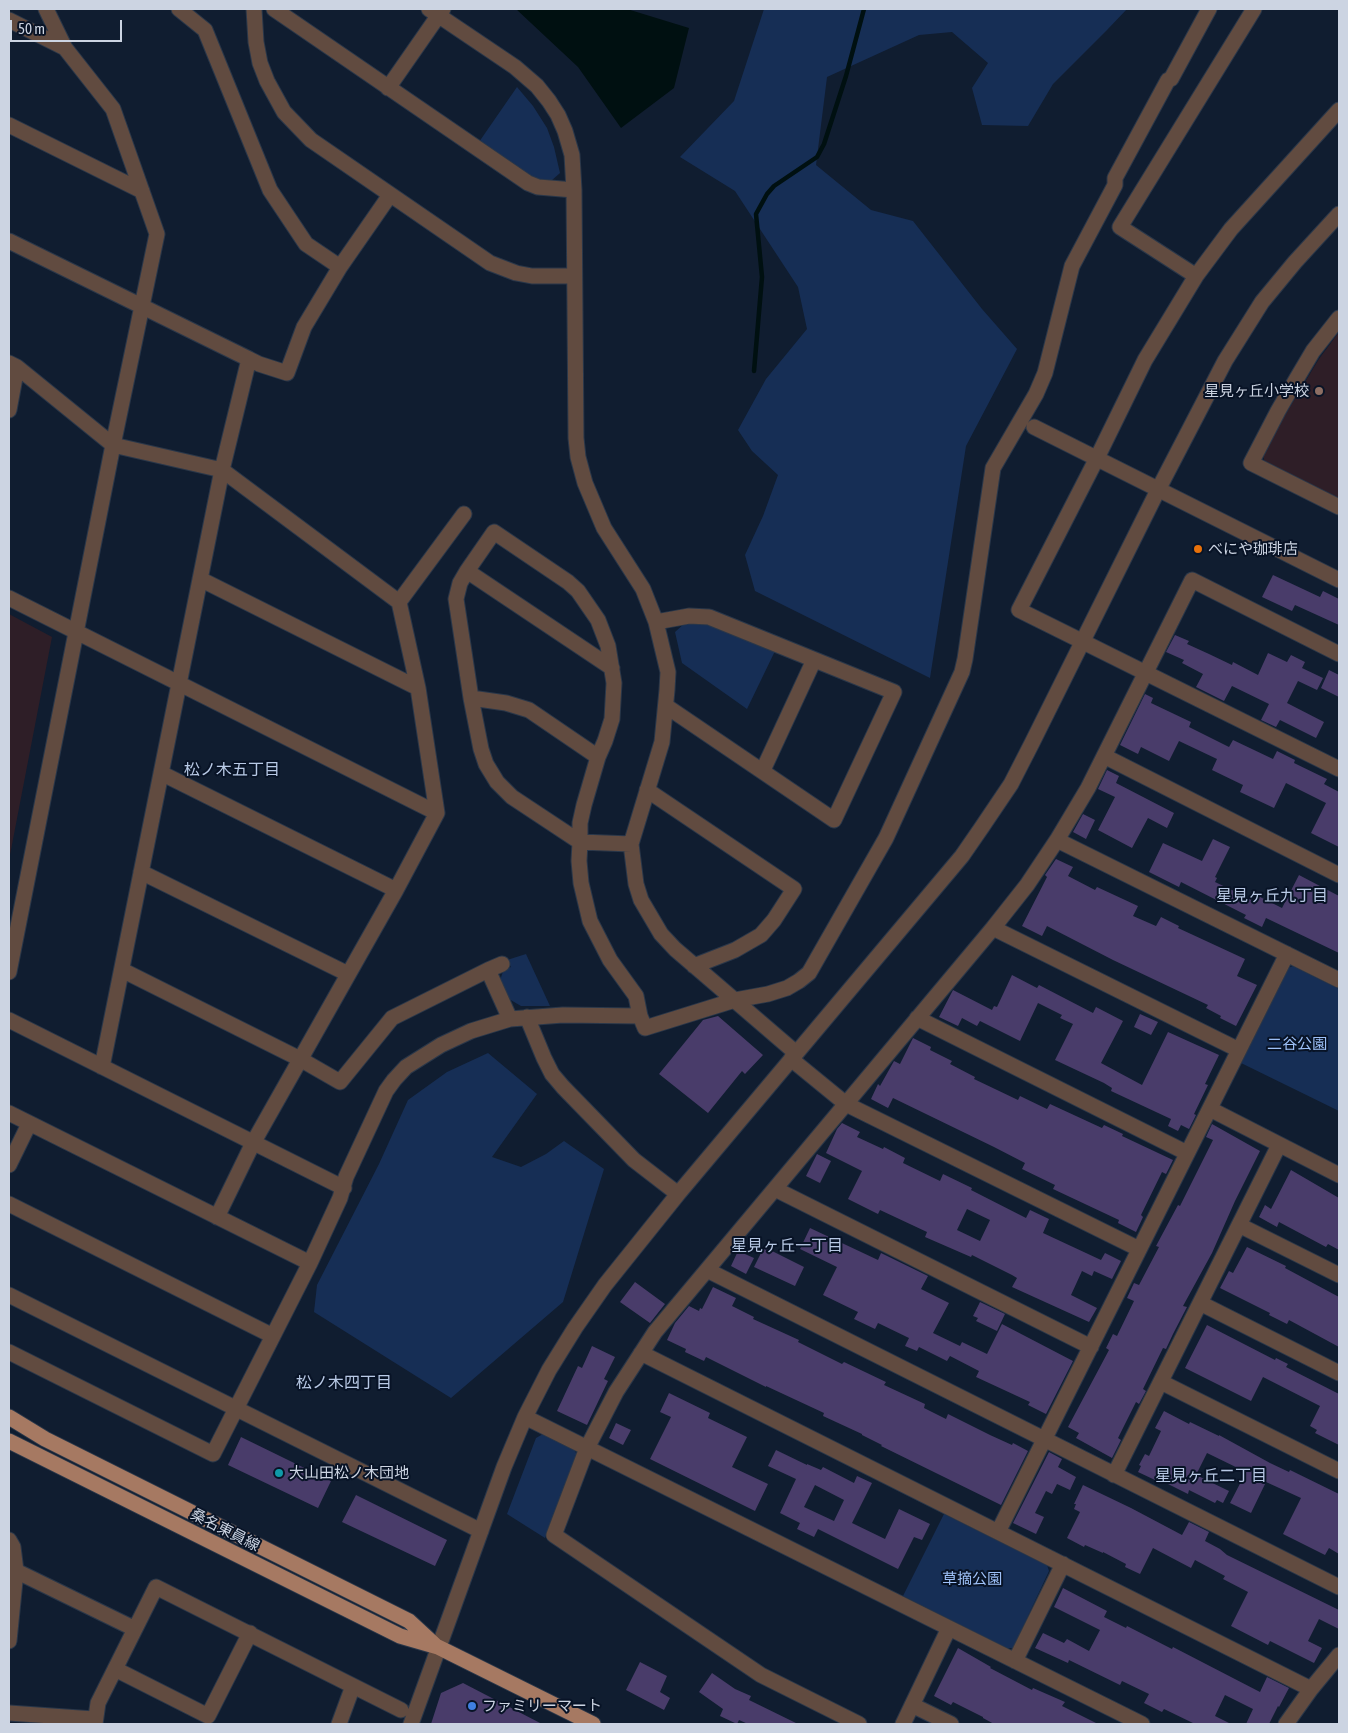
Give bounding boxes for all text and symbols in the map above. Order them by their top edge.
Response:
scale bar [12,10,125,42]
text: 50 m [18,20,45,37]
place label: 星見ヶ丘小学校 [1204,382,1309,400]
marker: 星見ヶ丘小学校 [1313,385,1325,397]
place label: べにや珈琲店 [1208,540,1298,558]
marker: べにや珈琲店 [1192,543,1204,555]
district label: 松ノ木五丁目 [184,760,280,780]
district label: 星見ヶ丘九丁目 [1216,886,1328,906]
park label: 二谷公園 [1267,1035,1327,1053]
district label: 星見ヶ丘一丁目 [731,1236,843,1256]
district label: 松ノ木四丁目 [296,1373,392,1393]
place label: 大山田松ノ木団地 [289,1464,409,1482]
district label: 星見ヶ丘二丁目 [1155,1466,1267,1486]
marker: 大山田松ノ木団地 [273,1467,285,1479]
street label: 桑名東員線 [188,1505,262,1555]
park label: 草摘公園 [942,1570,1002,1588]
place label: ファミリーマート [482,1697,602,1715]
marker: ファミリーマート [466,1700,478,1712]

